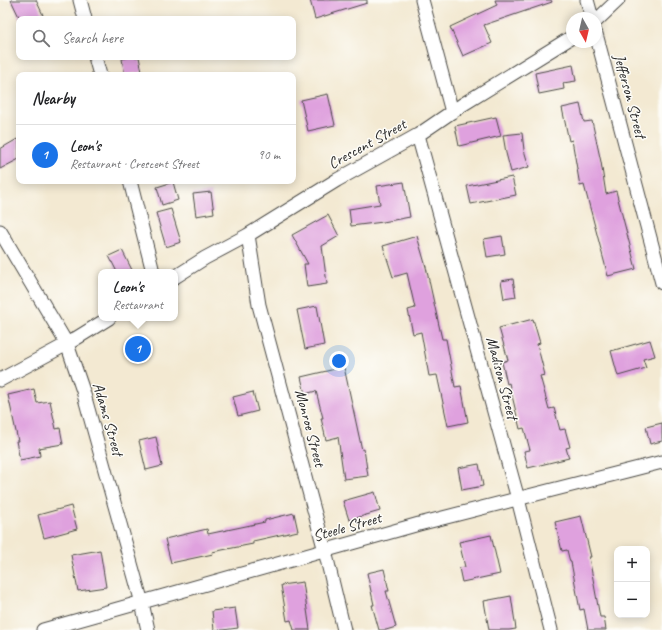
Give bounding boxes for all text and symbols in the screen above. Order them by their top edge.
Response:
north arrow [566,12,602,48]
search box [16,16,296,60]
icon: search [30,27,52,49]
text: Search here [62,29,123,48]
street label: Jefferson Street [609,51,651,143]
text: Nearby [32,88,75,109]
street label: Crescent Street [325,114,411,174]
text: Leon's [70,137,101,156]
text: 1 [42,147,48,163]
text: 90 m [258,147,280,163]
text: Restaurant · Crescent Street [70,156,199,172]
popup [98,269,178,321]
text: Leon's [113,278,144,297]
text: Restaurant [113,297,163,313]
pin: 1 [125,334,151,364]
street label: Madison Street [481,334,523,424]
your location [329,351,349,371]
street label: Adams Street [88,380,129,461]
street label: Monroe Street [290,387,330,471]
street label: Steele Street [311,507,385,546]
map controls [614,546,650,618]
button: + [614,546,650,582]
button: − [614,582,650,618]

